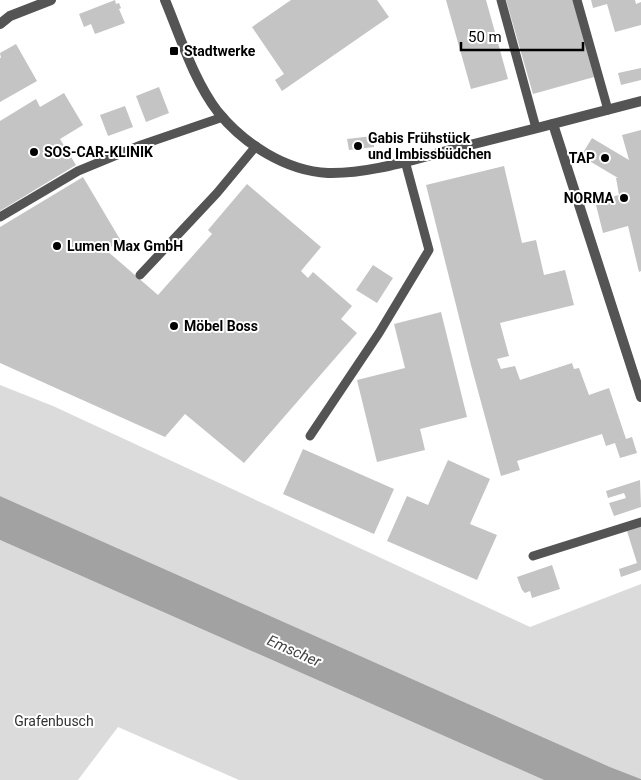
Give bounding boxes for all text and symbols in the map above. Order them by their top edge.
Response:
scale bar [461,20,584,52]
text: 50 m [468,28,502,46]
place label: Stadtwerke [184,43,256,59]
marker: Stadtwerke [168,45,180,57]
place label: Gabis Frühstück und Imbissbüdchen [368,130,492,162]
marker: Gabis Frühstück und Imbissbüdchen [352,140,364,152]
place label: SOS-CAR-KLINIK [44,144,153,160]
marker: SOS-CAR-KLINIK [28,146,40,158]
place label: TAP [569,150,595,166]
marker: TAP [599,152,611,164]
place label: NORMA [564,190,615,206]
marker: NORMA [618,192,630,204]
place label: Lumen Max GmbH [67,238,183,254]
marker: Lumen Max GmbH [51,240,63,252]
place label: Möbel Boss [184,318,258,334]
marker: Möbel Boss [168,320,180,332]
water label: Emscher [264,631,325,671]
park label: Grafenbusch [14,713,94,729]

